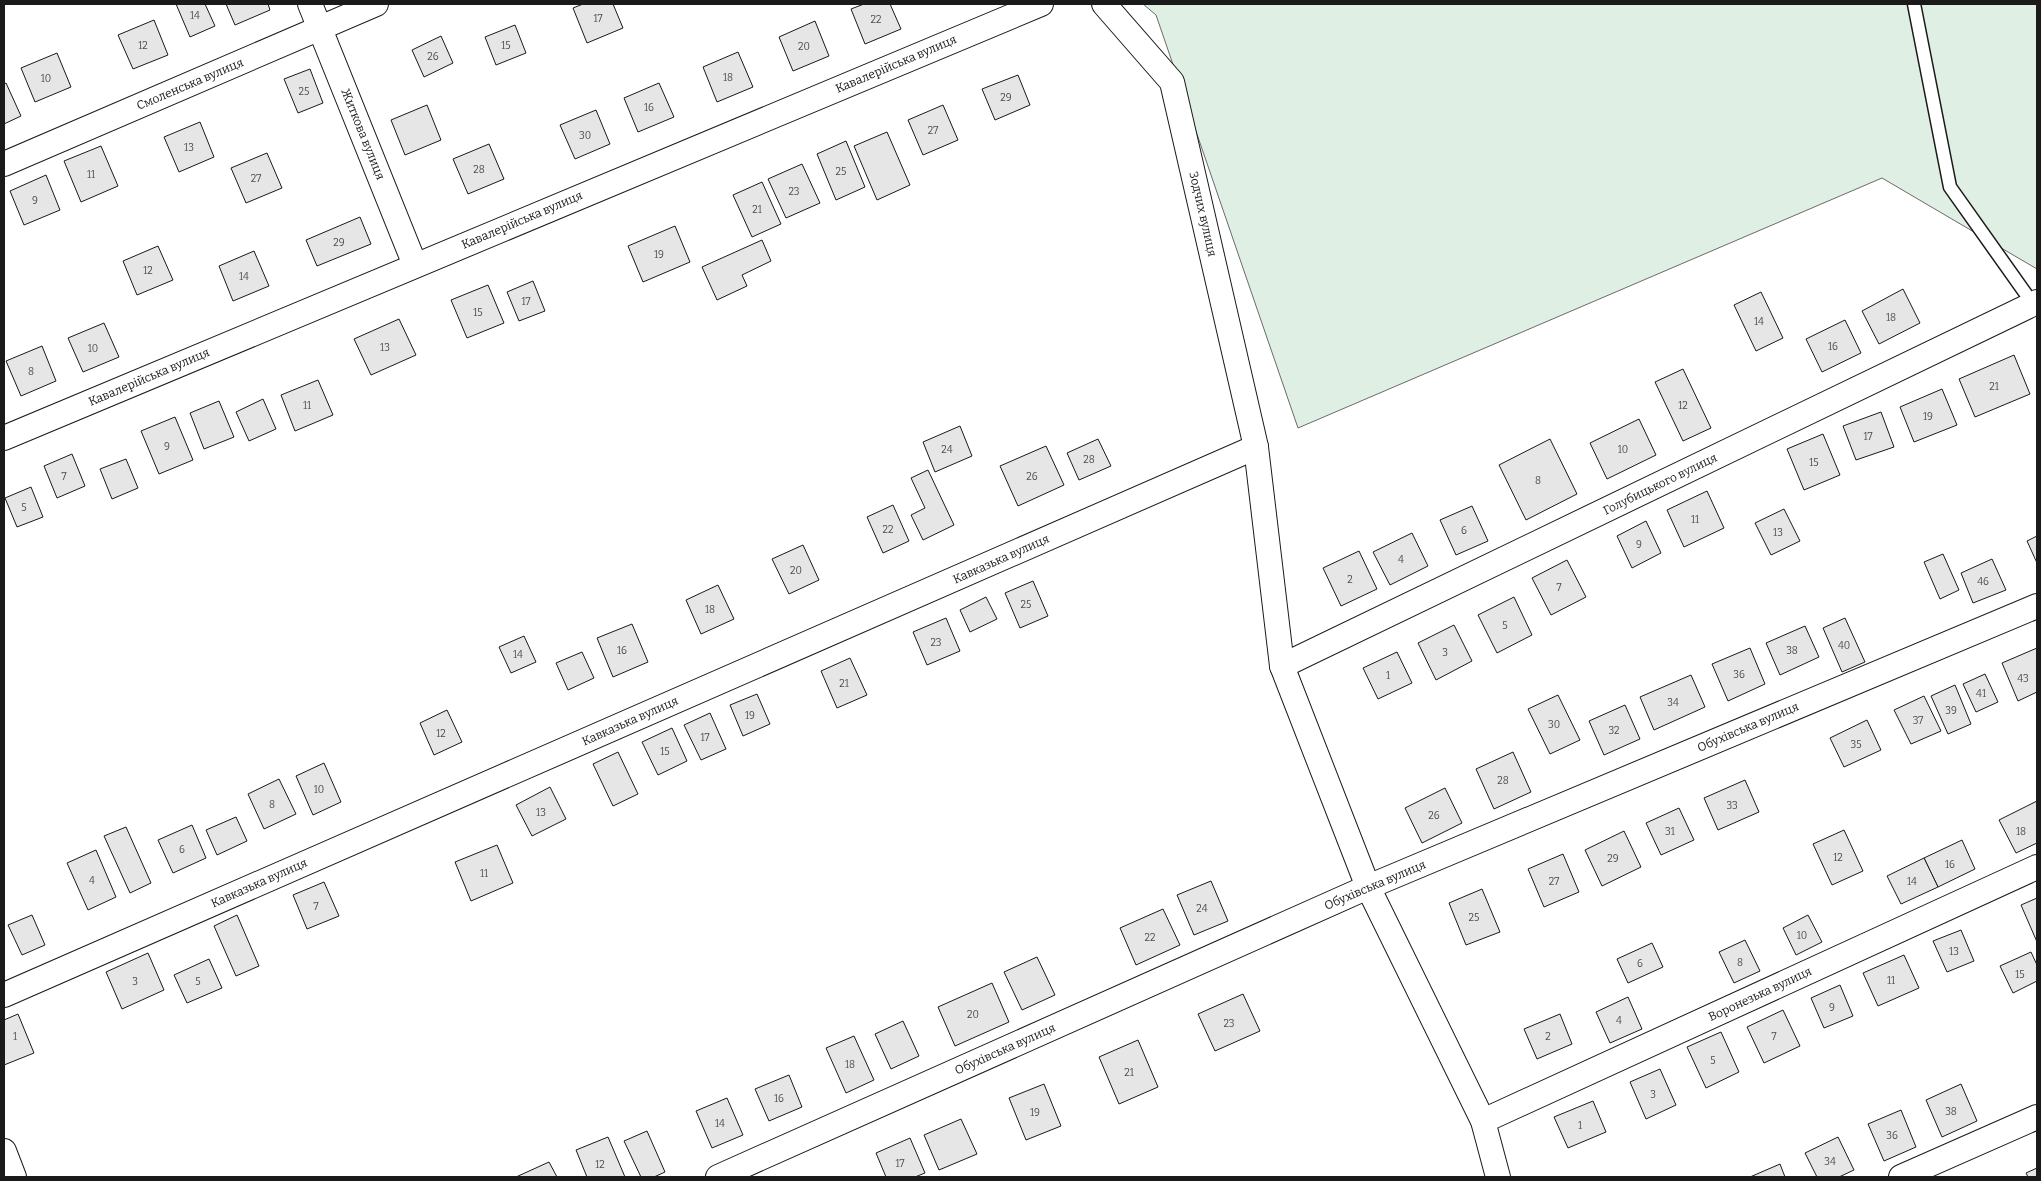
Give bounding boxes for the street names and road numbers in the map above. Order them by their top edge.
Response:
street label: Кавалерійська вулиця [833,32,959,96]
street label: Смоленська вулиця [135,55,246,113]
street label: Житкова вулиця [338,86,388,182]
street label: Зодчих вулиця [1186,170,1220,258]
street label: Кавалерійська вулиця [459,188,585,252]
street label: Кавалерійська вулиця [86,345,212,409]
street label: Голубицького вулиця [1601,450,1720,518]
street label: Кавказька вулиця [951,531,1052,587]
street label: Кавказька вулиця [580,693,681,749]
street label: Обухівська вулиця [1695,699,1801,755]
street label: Кавказька вулиця [209,855,310,911]
street label: Обухівська вулиця [1322,857,1428,913]
street label: Воронезька вулиця [1706,964,1814,1024]
street label: Обухівська вулиця [953,1020,1058,1077]

